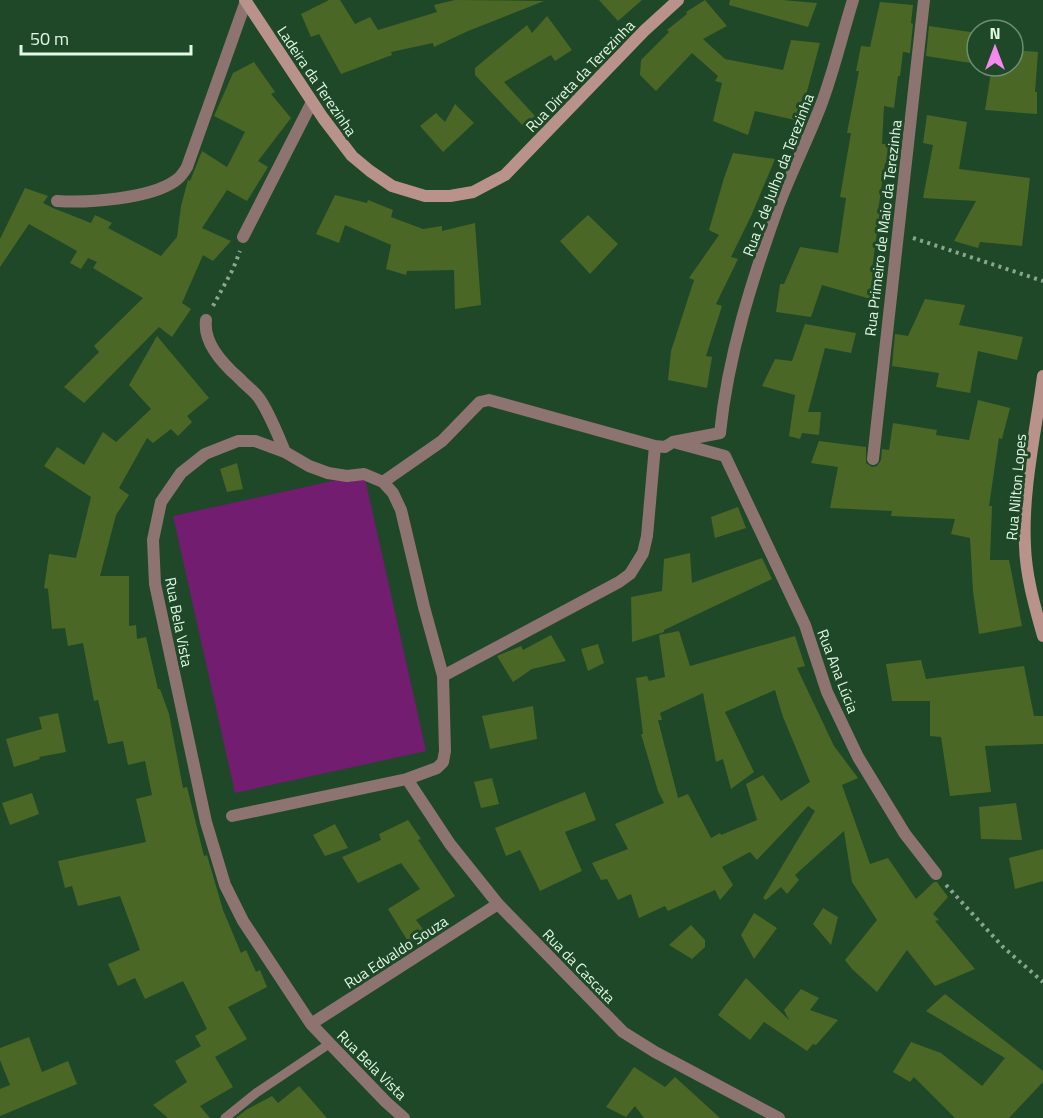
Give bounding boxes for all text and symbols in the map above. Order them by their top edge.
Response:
street label: Rua Direta da Terezinha [520,14,640,138]
scale bar [21,18,190,56]
north arrow [965,18,1025,78]
street label: Ladeira da Terezinha [271,21,363,141]
text: N [989,21,1001,45]
text: 50 m [30,25,69,52]
street label: Rua 2 de Julho da Terezinha [736,90,820,260]
street label: Rua Primeiro de Maio da Terezinha [858,118,908,337]
street label: Rua Nilton Lopes [1000,433,1032,541]
street label: Rua Bela Vista [159,575,199,669]
street label: Rua Ana Lúcia [811,626,865,717]
street label: Rua Edvaldo Souza [340,910,453,994]
street label: Rua da Cascata [537,923,621,1009]
street label: Rua Bela Vista [332,1025,413,1106]

